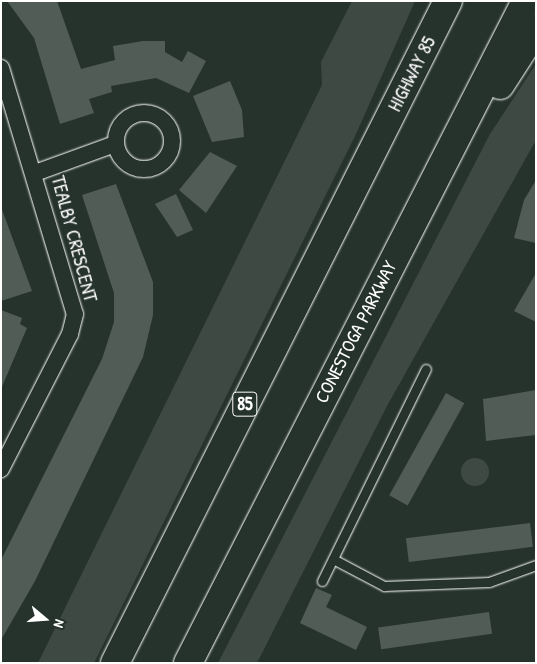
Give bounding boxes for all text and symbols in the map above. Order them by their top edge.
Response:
street label: HIGHWAY 85 [383,33,441,115]
street label: TEALBY CRESCENT [46,173,102,305]
street label: CONESTOGA PARKWAY [310,257,402,407]
road number: 85 [231,388,259,419]
north arrow [20,594,70,644]
text: N [50,617,70,630]

